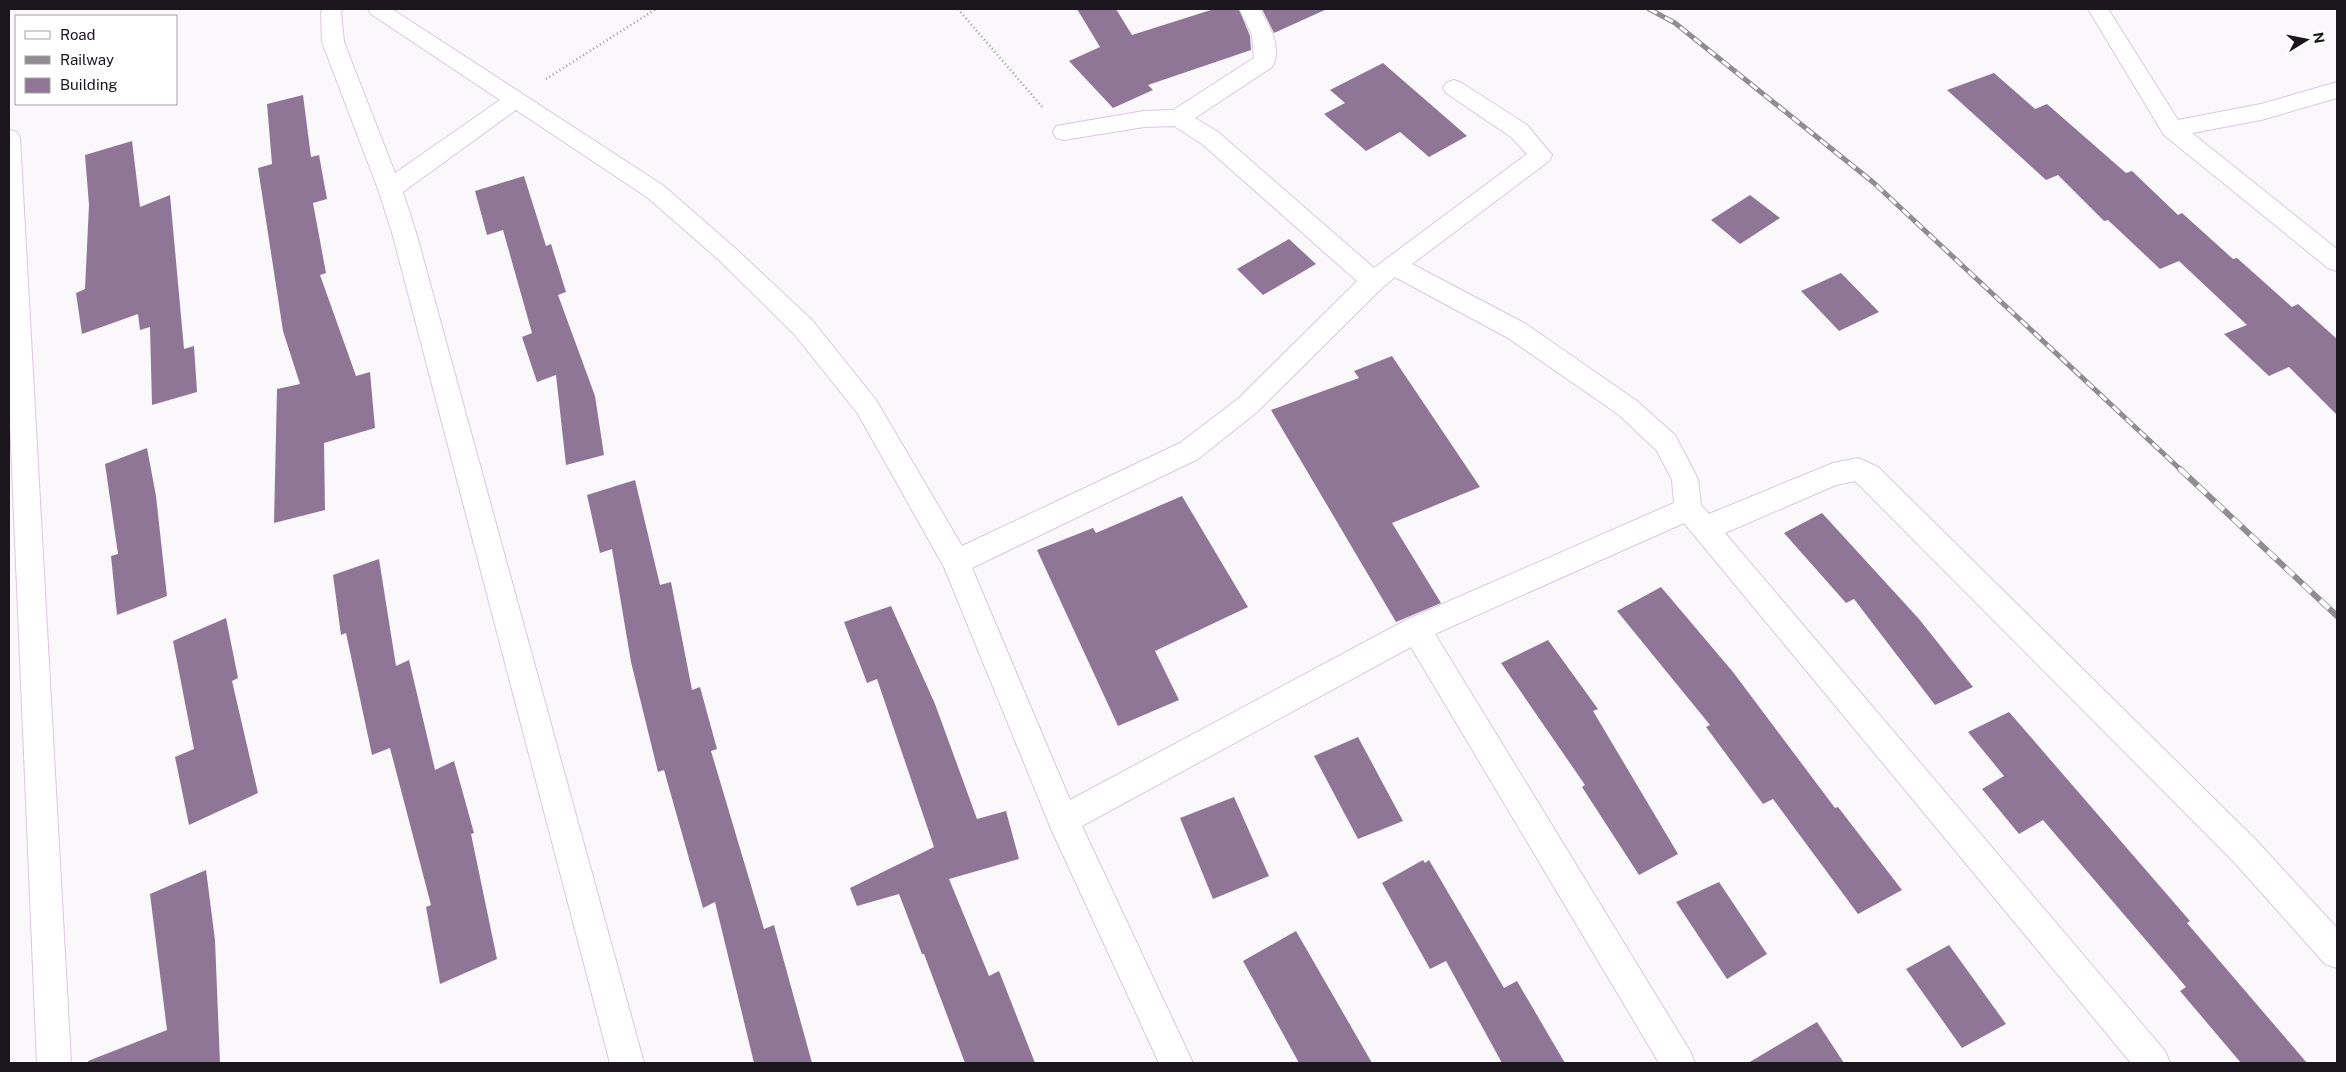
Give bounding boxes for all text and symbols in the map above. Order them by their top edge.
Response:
legend [15,15,178,105]
north arrow [2281,15,2331,65]
text: Road [60,26,96,43]
text: N [2310,31,2328,45]
text: Railway [60,51,114,68]
text: Building [60,76,118,93]

